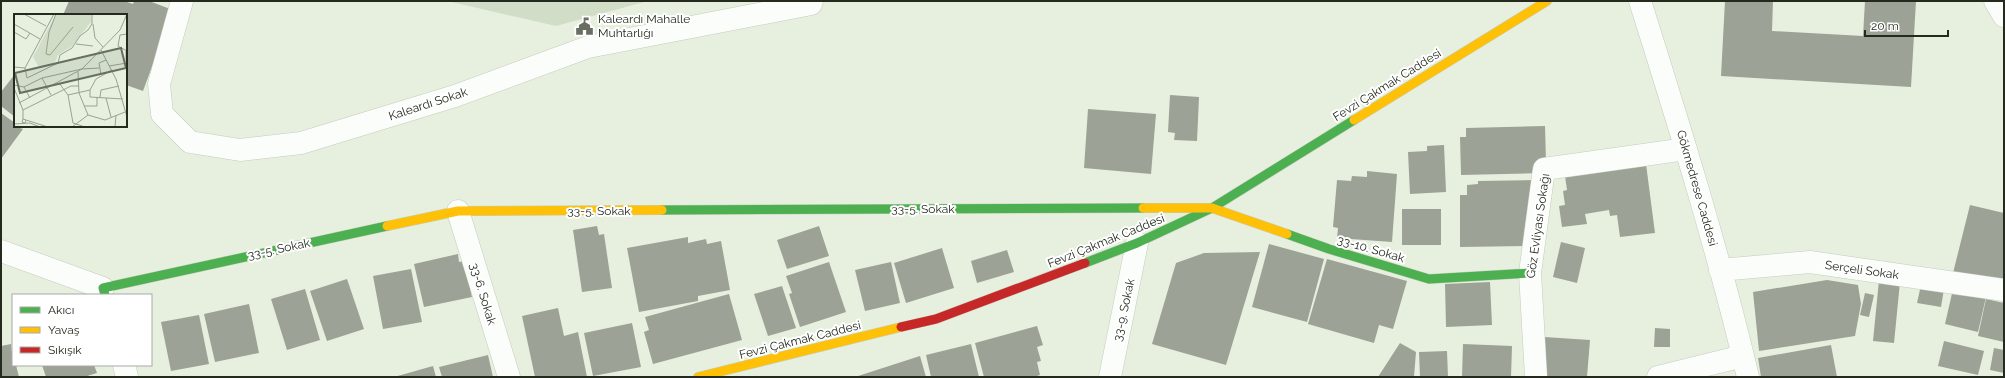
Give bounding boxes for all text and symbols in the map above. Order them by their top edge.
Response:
place label: Kaleardı Mahalle Muhtarlığı [598,12,690,40]
scale bar [1865,12,1948,38]
inset map [14,14,127,127]
public building icon: Kaleardı Mahalle Muhtarlığı [575,16,595,36]
text: 20 m [1871,19,1899,33]
street label: Fevzi Çakmak Caddesi [1330,46,1444,124]
street label: Kaleardı Sokak [387,84,470,123]
street label: Gökmedrese Caddesi [1674,129,1720,247]
street label: Göz Evliyası Sokağı [1524,173,1552,279]
street label: 33-5. Sokak [891,202,955,216]
street label: 33-5. Sokak [567,204,631,218]
street label: Fevzi Çakmak Caddesi [1046,211,1166,271]
street label: 33-10. Sokak [1336,233,1407,265]
street label: 33-5. Sokak [247,235,312,262]
street label: Serçeli Sokak [1824,258,1900,282]
street label: 33-6. Sokak [467,261,499,327]
street label: 33-9. Sokak [1111,277,1138,343]
legend [12,294,152,366]
text: Akıcı [48,303,74,317]
street label: Fevzi Çakmak Caddesi [738,318,862,362]
text: Yavaş [48,323,80,337]
text: Sıkışık [48,343,82,357]

